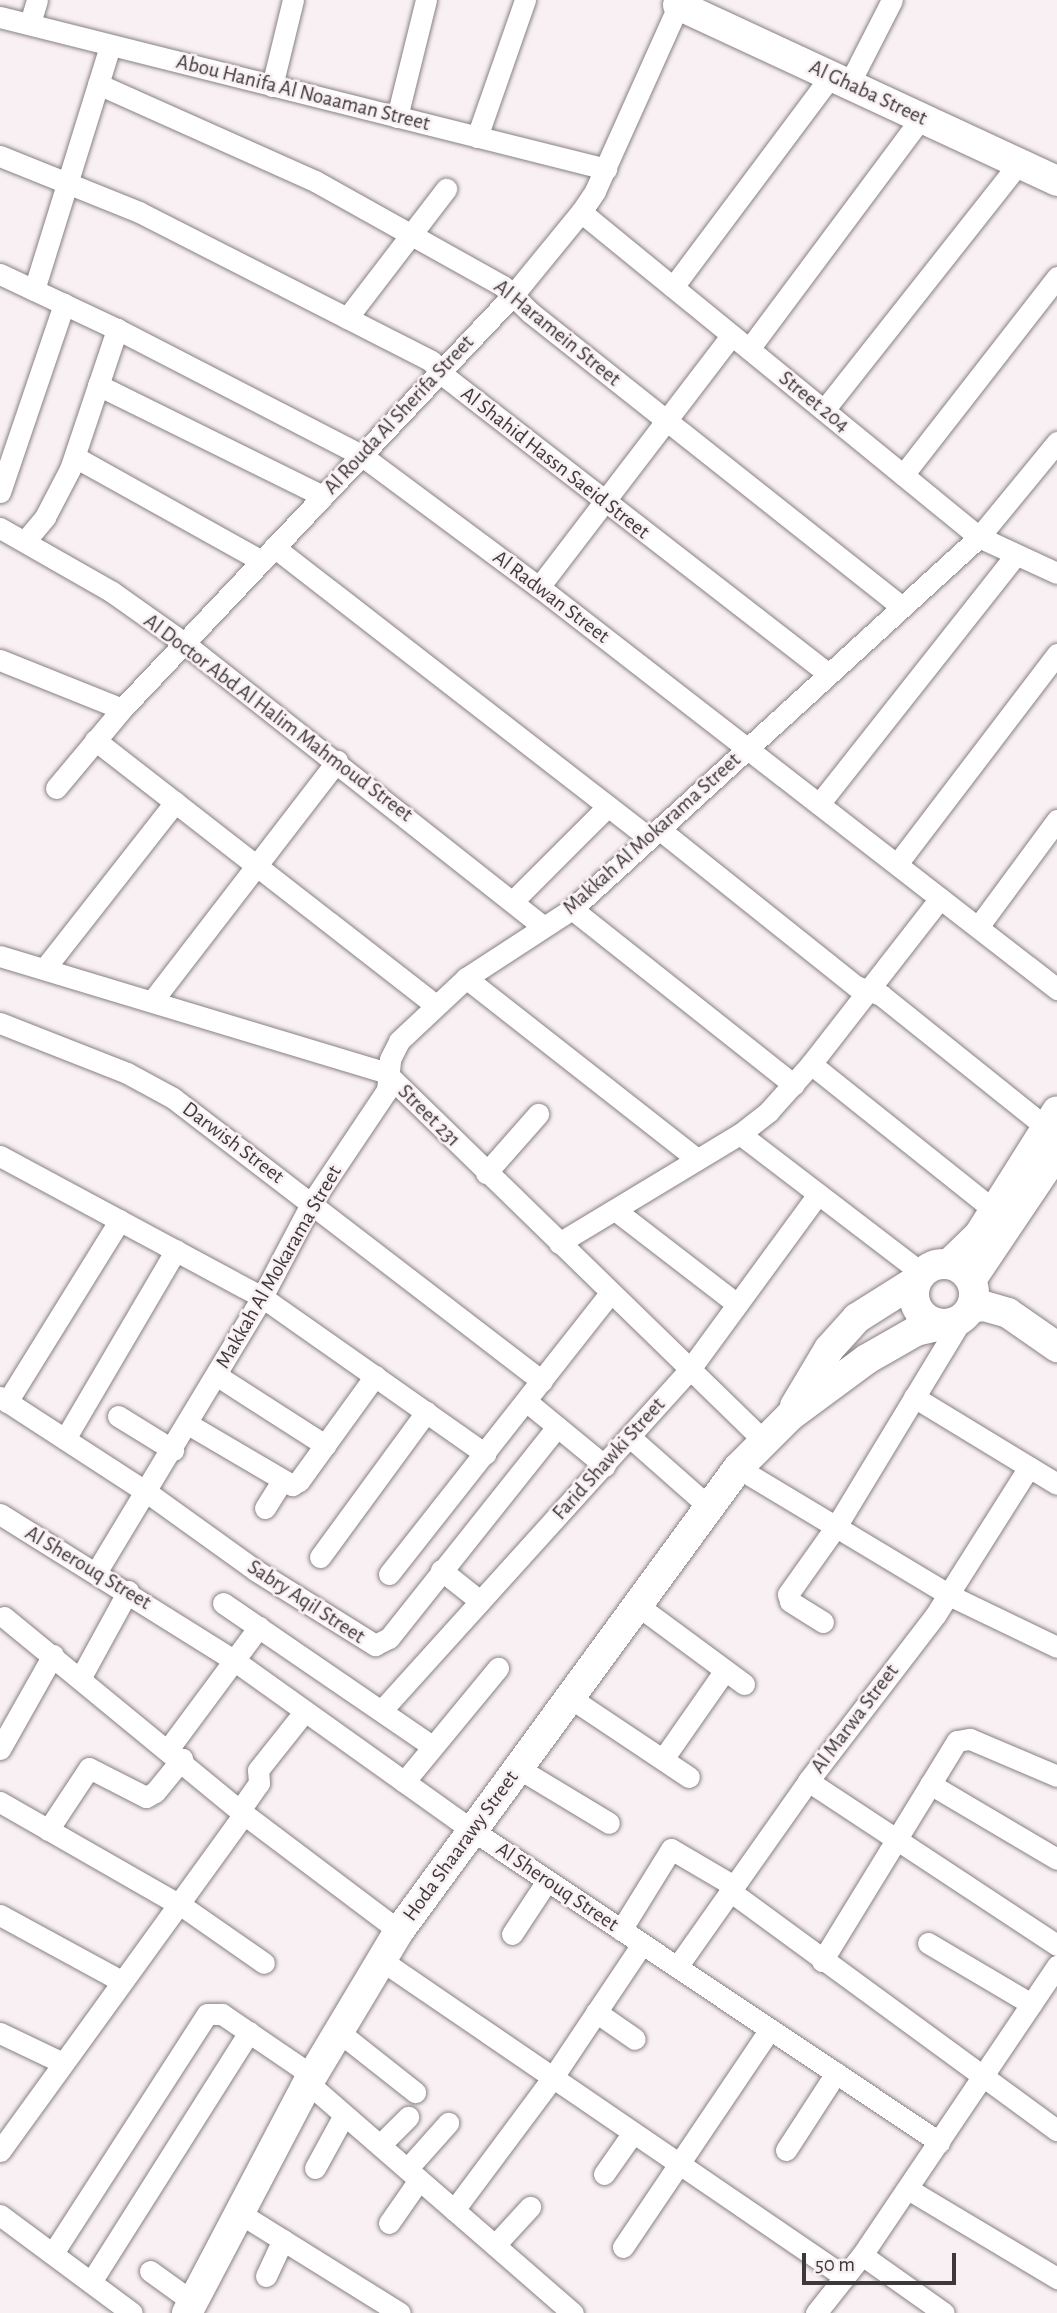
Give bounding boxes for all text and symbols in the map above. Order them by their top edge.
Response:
street label: Abou Hanifa Al Noaaman Street [174,49,432,137]
street label: Al Ghaba Street [805,55,931,131]
street label: Al Haramein Street [489,274,625,392]
street label: Al Rouda Al Sherifa Street [319,330,479,500]
street label: Street 204 [774,366,854,438]
street label: Al Shahid Hassn Saeid Street [456,381,654,545]
street label: Al Radwan Street [488,545,614,649]
street label: Al Doctor Abd Al Halim Mahmoud Street [139,609,417,827]
street label: Makkah Al Mokarama Street [558,748,746,920]
street label: Street 231 [392,1079,466,1153]
street label: Darwish Street [177,1097,289,1189]
street label: Makkah Al Mokarama Street [211,1161,347,1373]
street label: Farid Shawki Street [547,1393,671,1525]
street label: Al Sherouq Street [20,1521,156,1615]
street label: Sabry Aqil Street [243,1555,369,1649]
street label: Al Marwa Street [806,1659,904,1779]
street label: Hoda Shaarawy Street [398,1766,524,1926]
street label: Al Sherouq Street [491,1837,623,1937]
scale bar [805,2240,959,2284]
text: 50 m [815,2254,855,2275]

